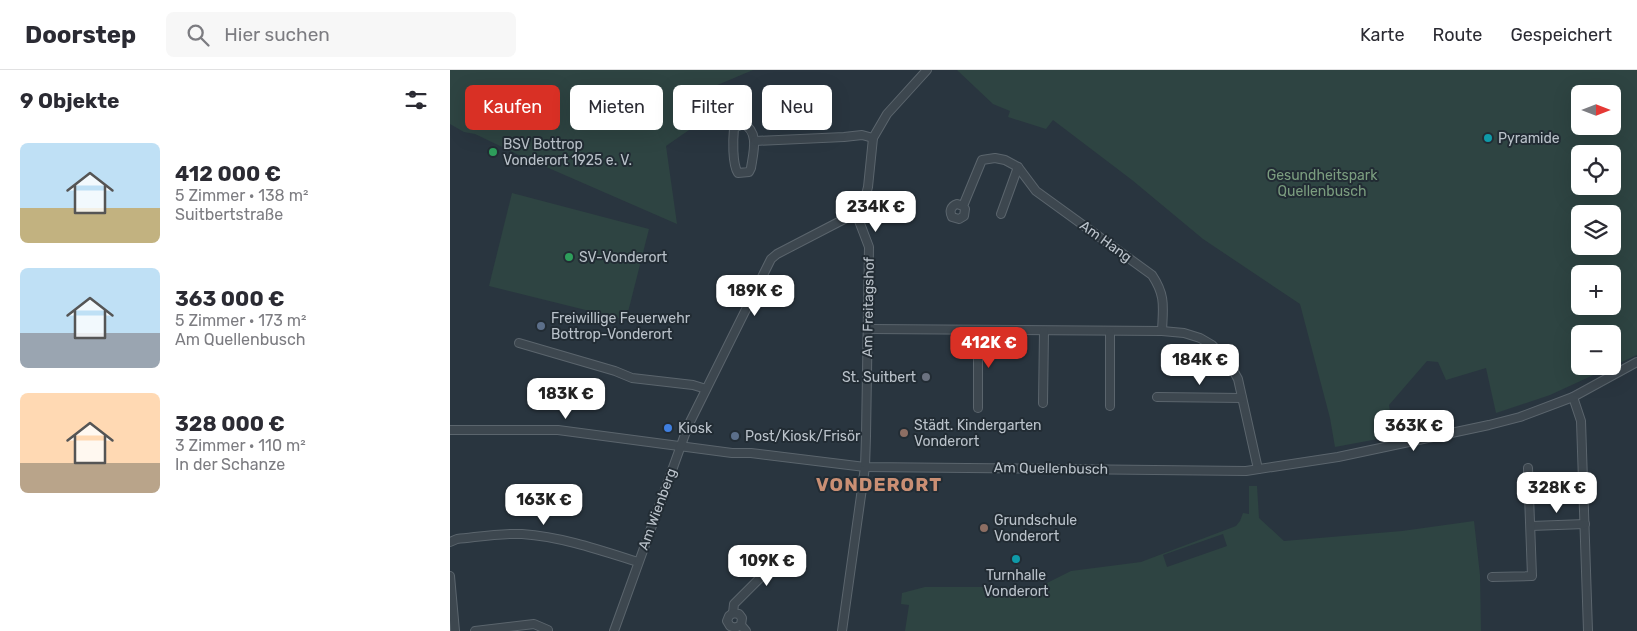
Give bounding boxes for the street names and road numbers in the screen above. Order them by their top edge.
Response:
street label: Am Hang [1077,217,1135,266]
street label: Am Freitagshof [859,256,878,357]
street label: Am Quellenbusch [994,459,1108,478]
street label: Am Wienberg [635,466,680,552]

